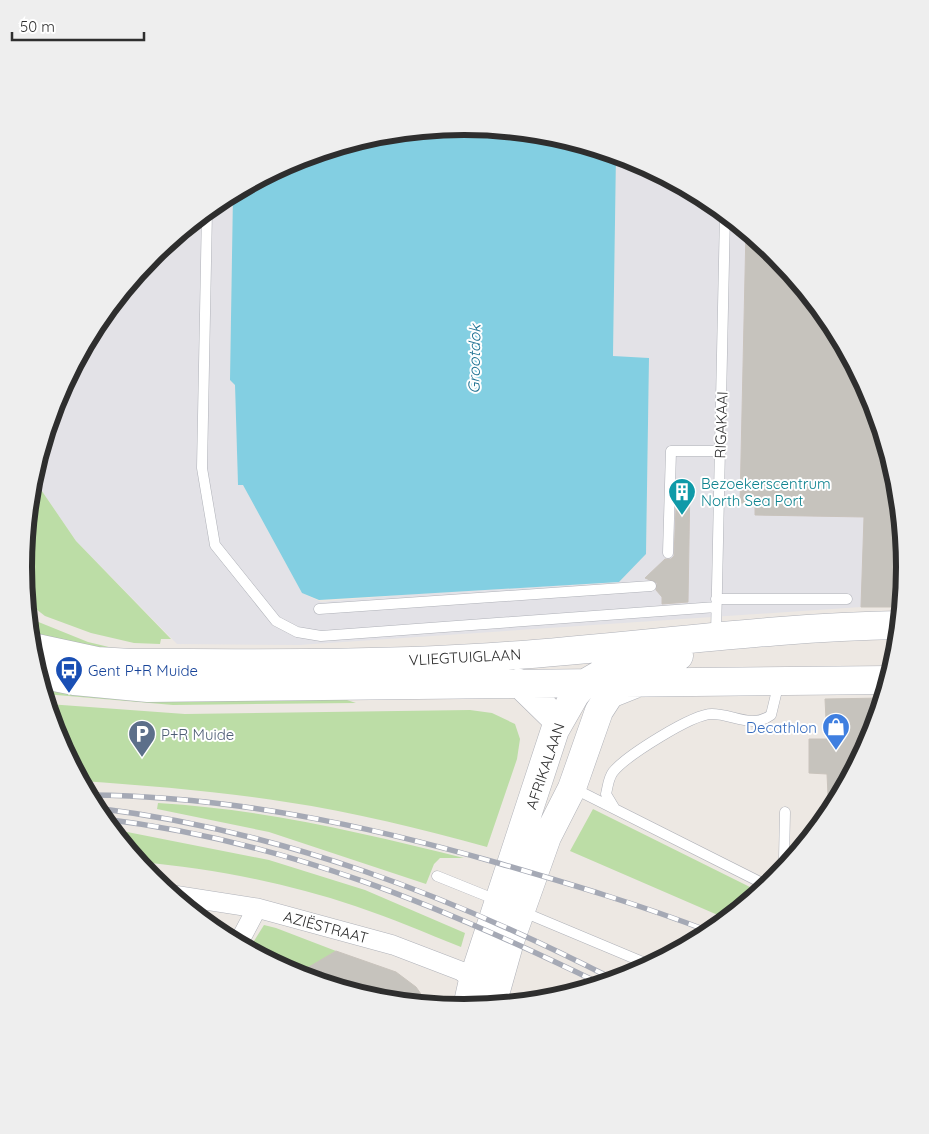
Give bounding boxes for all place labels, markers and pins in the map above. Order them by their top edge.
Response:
place label: Bezoekerscentrum North Sea Port [701,474,831,510]
building icon: Bezoekerscentrum North Sea Port [667,477,697,516]
bus stop icon: Gent P+R Muide [54,655,84,694]
place label: Gent P+R Muide [88,661,198,680]
shop icon: Decathlon [821,712,851,751]
place label: Decathlon [746,718,817,737]
parking icon: P+R Muide [127,719,157,758]
place label: P+R Muide [161,725,234,744]

